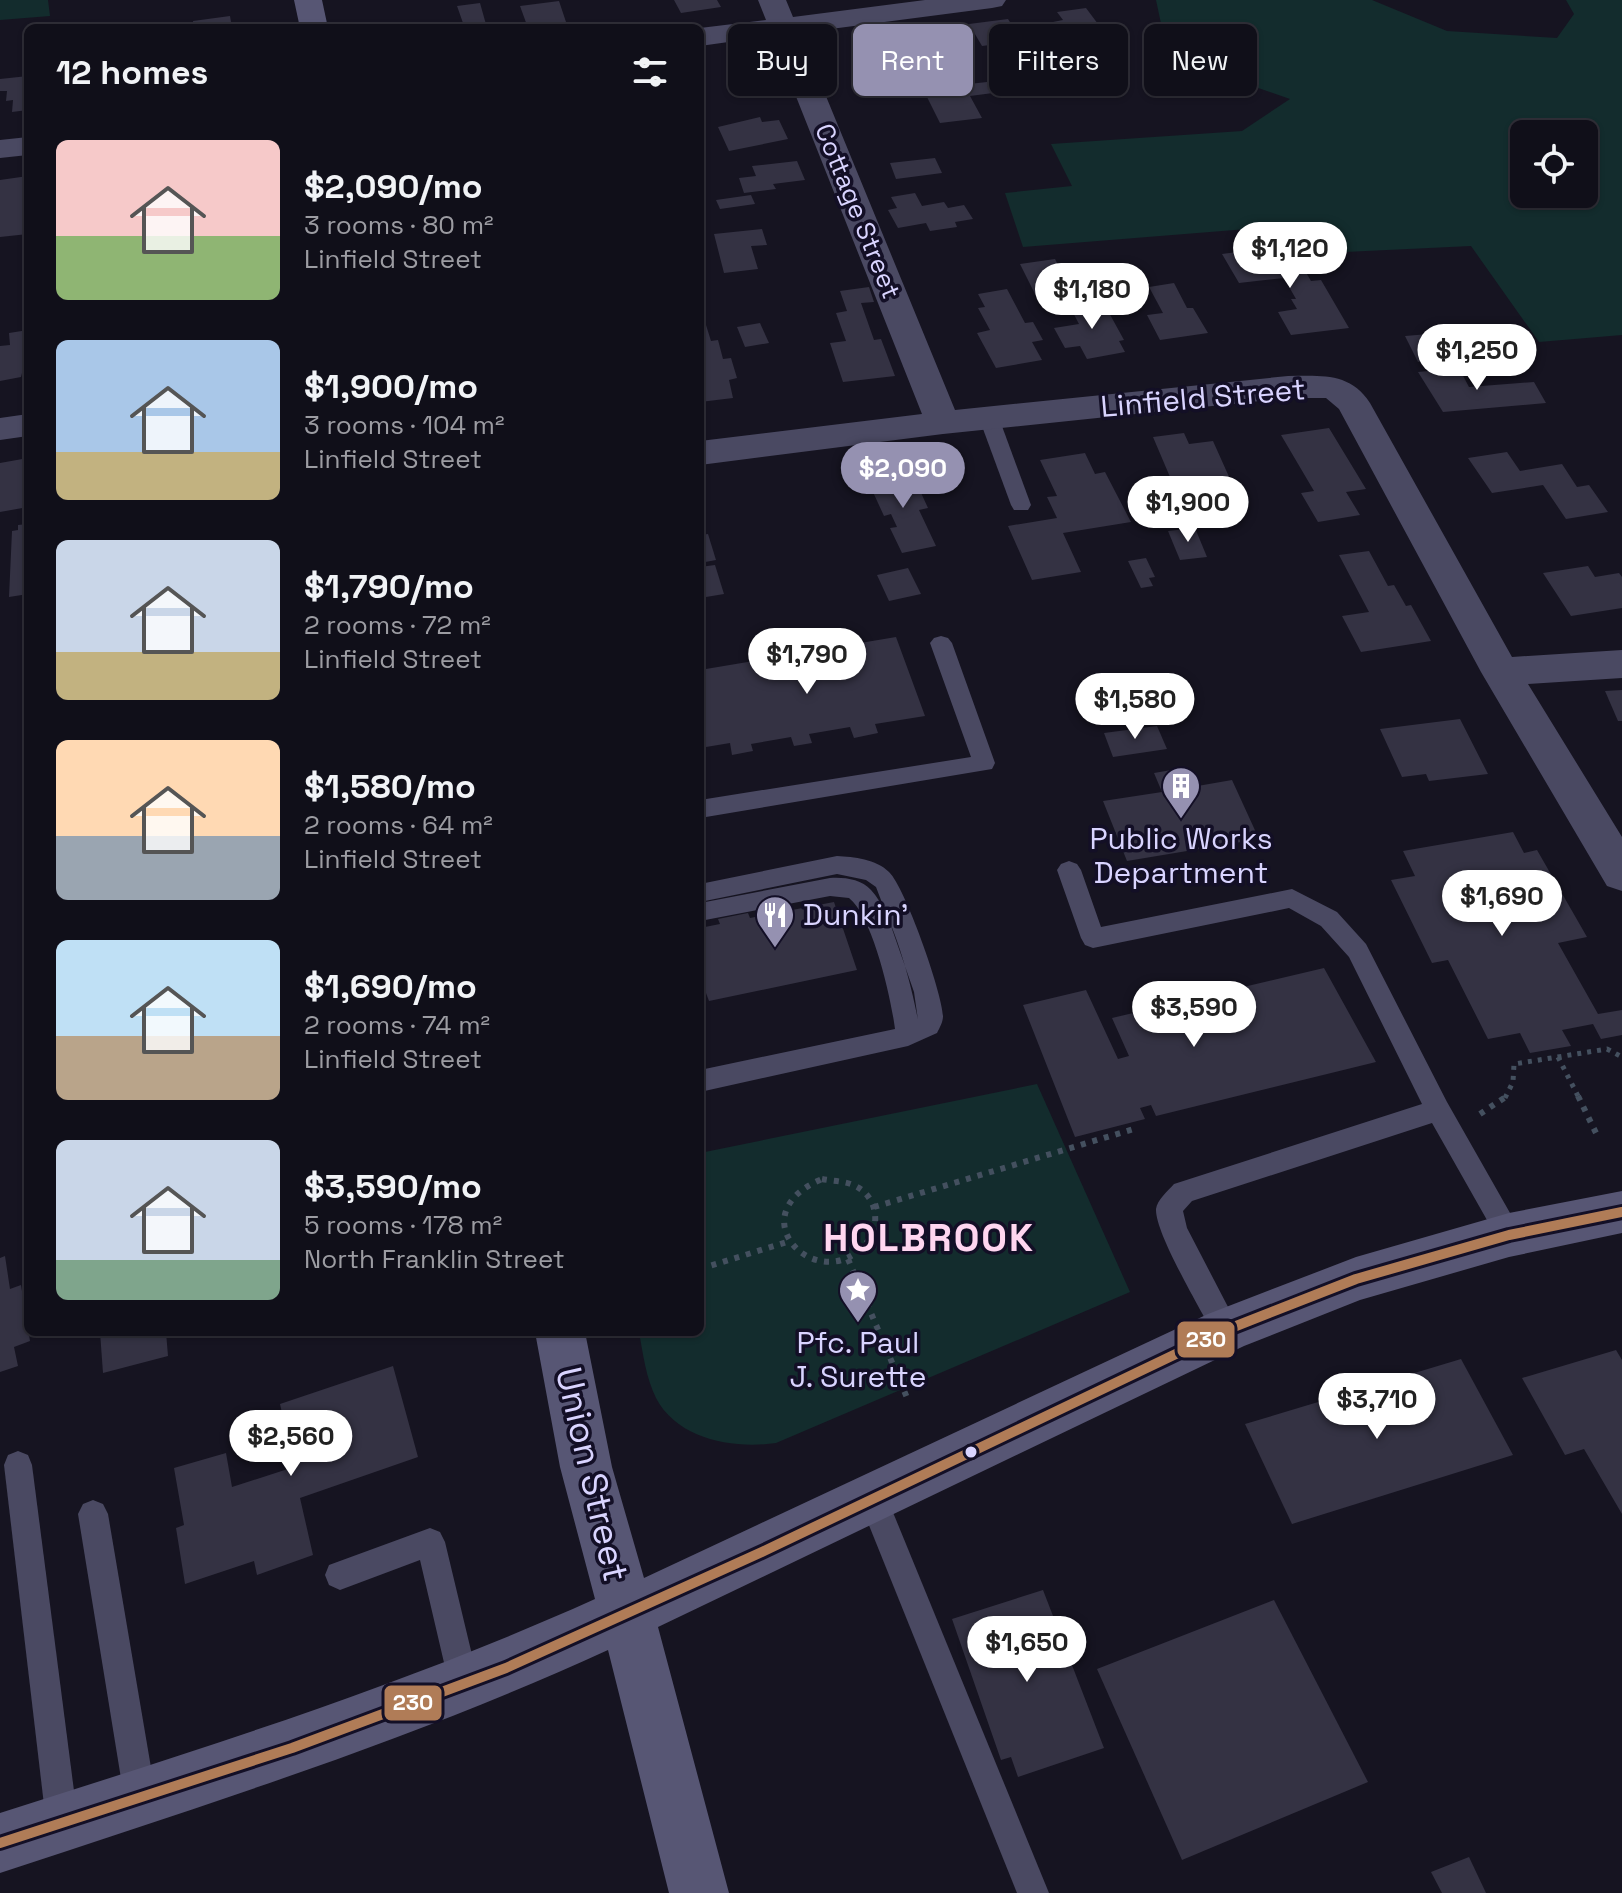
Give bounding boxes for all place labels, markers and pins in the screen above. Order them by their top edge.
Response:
pin: $1,120 [1225,222,1355,290]
pin: $1,180 [1027,263,1157,331]
pin: $1,250 [1412,324,1542,392]
pin: $2,090 [838,442,968,510]
pin: $1,900 [1123,476,1253,544]
pin: $1,790 [742,628,872,696]
pin: $1,580 [1070,673,1200,741]
building icon: Public Works Department [1160,765,1202,820]
place label: Public Works Department [1089,819,1273,892]
pin: $1,690 [1437,870,1567,938]
restaurant icon: Dunkin' [754,894,796,949]
place label: Dunkin' [803,895,908,934]
pin: $3,590 [1129,981,1259,1049]
place icon: Pfc. Paul J. Surette [837,1269,879,1324]
place label: Pfc. Paul J. Surette [790,1323,926,1396]
pin: $3,710 [1312,1373,1442,1441]
pin: $2,560 [226,1410,356,1478]
unlabelled marker [963,1444,979,1460]
pin: $1,650 [962,1616,1092,1684]

